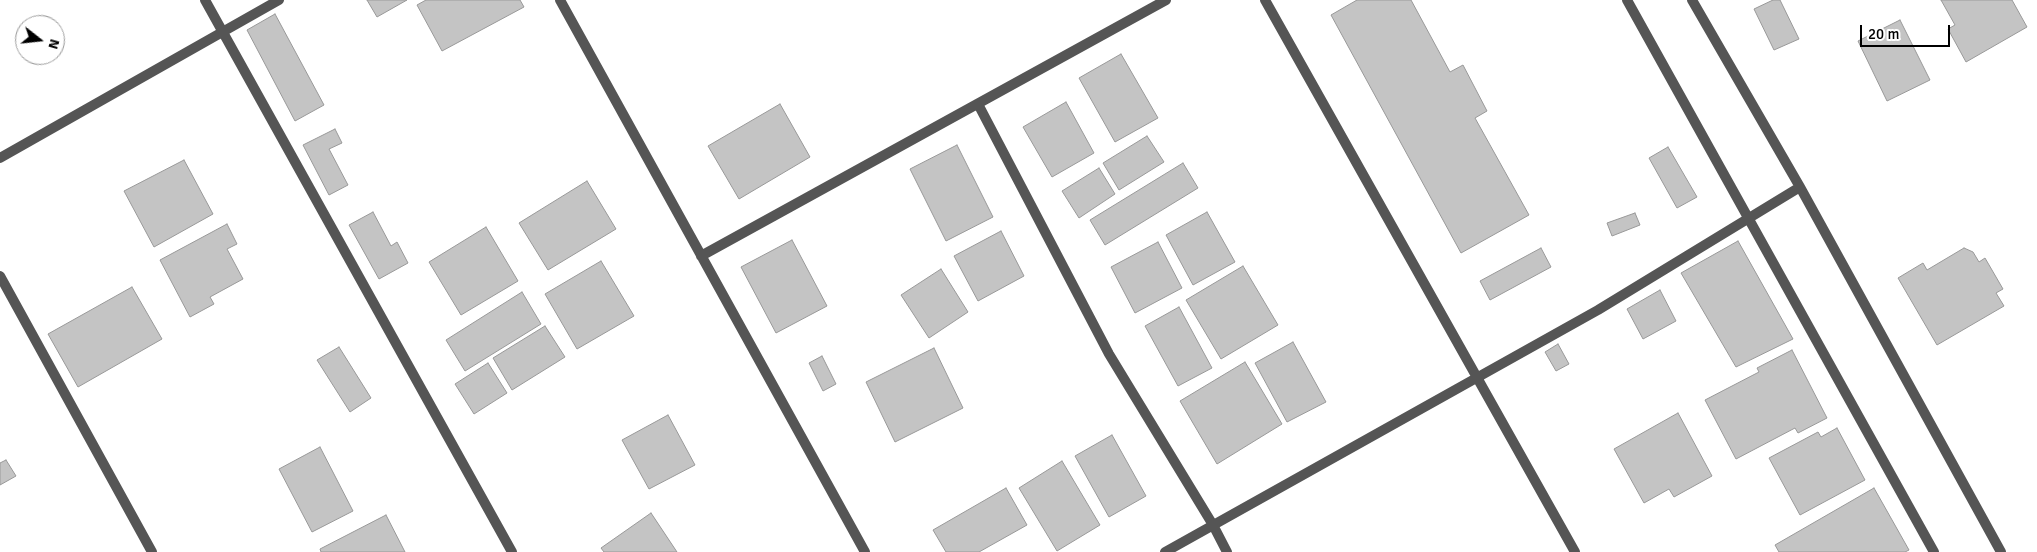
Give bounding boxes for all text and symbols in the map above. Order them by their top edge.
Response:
north arrow [15,15,65,65]
scale bar [1862,15,1952,47]
text: 20 m [1868,25,1899,43]
text: N [44,37,63,51]

